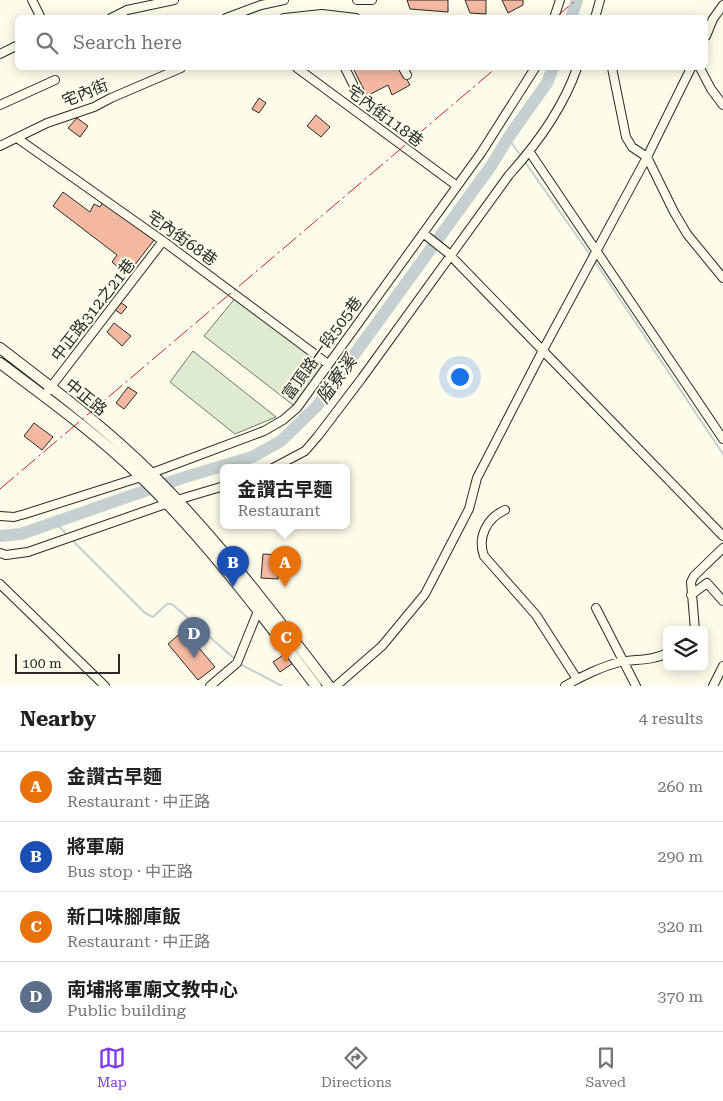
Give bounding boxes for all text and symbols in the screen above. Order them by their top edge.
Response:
search box [15,15,708,70]
icon: search [33,29,61,57]
text: Search here [73,31,182,54]
street label: 宅內街 [59,75,111,111]
street label: 宅內街118巷 [343,81,427,151]
street label: 宅內街68巷 [143,206,221,270]
street label: 中正路312之21巷 [47,255,139,365]
street label: 富頂路一段505巷 [278,293,366,403]
water label: 隘寮溪 [312,349,362,407]
your location [447,364,473,390]
street label: 中正路 [61,375,111,419]
popup [220,464,350,529]
text: 金讚古早麵 [237,478,333,501]
text: Restaurant [237,501,321,520]
pin: B [217,546,249,587]
pin: A [269,546,301,587]
pin: D [178,617,210,658]
pin: C [270,621,302,662]
map controls [663,626,708,671]
button: layers [663,626,708,671]
scale bar [15,651,120,674]
text: 100 m [22,655,62,671]
text: Nearby [20,707,96,731]
text: 4 results [639,709,703,728]
text: 金讚古早麵 [67,765,162,788]
text: A [30,777,42,796]
text: 260 m [657,777,703,796]
text: Restaurant · 中正路 [67,792,210,811]
text: 將軍廟 [67,835,124,858]
text: B [30,847,42,866]
text: 290 m [657,847,703,866]
text: Bus stop · 中正路 [67,862,193,881]
text: 新口味腳庫飯 [67,905,181,928]
text: C [30,917,42,936]
text: 320 m [657,917,703,936]
text: Restaurant · 中正路 [67,932,210,951]
text: 南埔將軍廟文教中心 [67,978,238,1001]
text: D [30,987,42,1006]
text: 370 m [657,987,703,1006]
text: Public building [67,1001,186,1020]
tab: Map [97,1044,127,1090]
tab: Directions [321,1044,391,1090]
tab: Saved [585,1044,626,1090]

